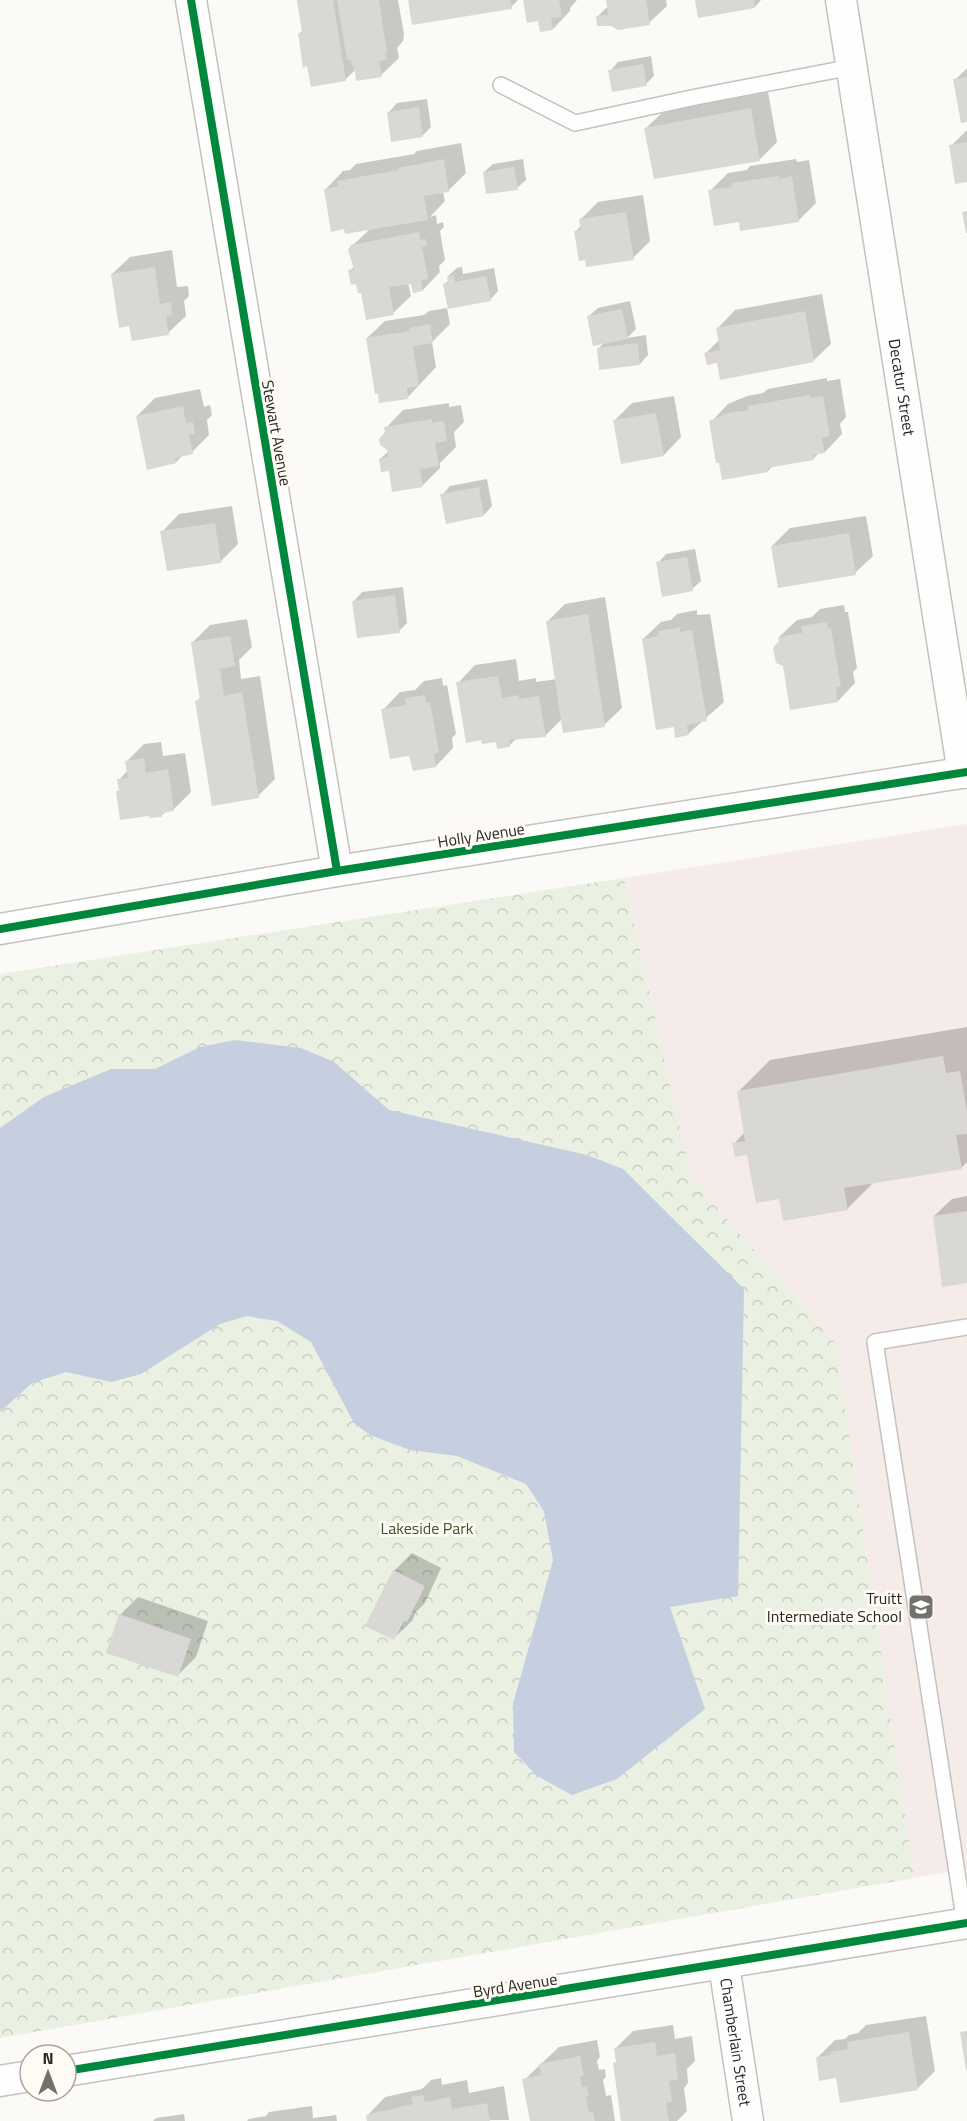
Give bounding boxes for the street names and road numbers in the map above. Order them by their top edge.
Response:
street label: Decatur Street [883,337,922,438]
street label: Stewart Avenue [256,378,298,488]
street label: Holly Avenue [436,816,526,854]
street label: Byrd Avenue [471,1967,559,2003]
street label: Chamberlain Street [714,1976,758,2108]

